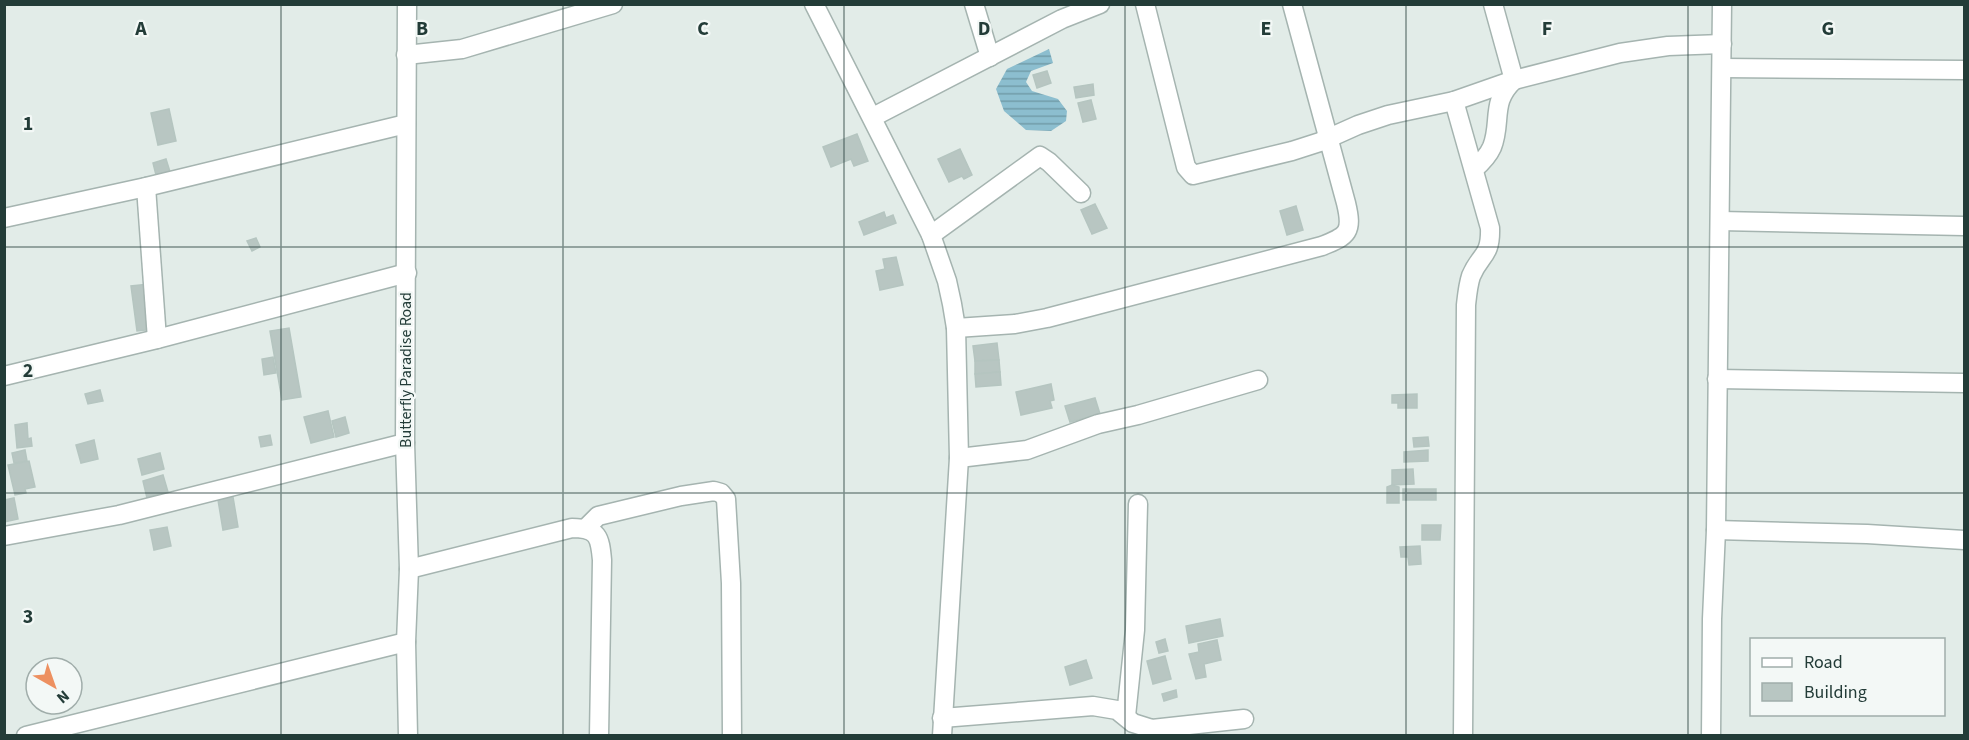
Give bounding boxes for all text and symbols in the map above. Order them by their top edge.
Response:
text: A [134,15,147,43]
text: B [416,15,428,43]
text: C [697,15,709,43]
text: D [978,15,990,43]
text: E [1261,15,1271,43]
text: F [1542,15,1552,43]
text: G [1822,15,1834,43]
text: 1 [23,110,33,138]
street label: Butterfly Paradise Road [395,292,417,448]
text: 2 [23,357,33,385]
text: 3 [23,603,33,631]
legend [1750,638,1945,716]
text: Road [1804,650,1843,675]
north arrow [24,656,84,716]
text: Building [1804,680,1867,705]
text: N [52,685,74,709]

